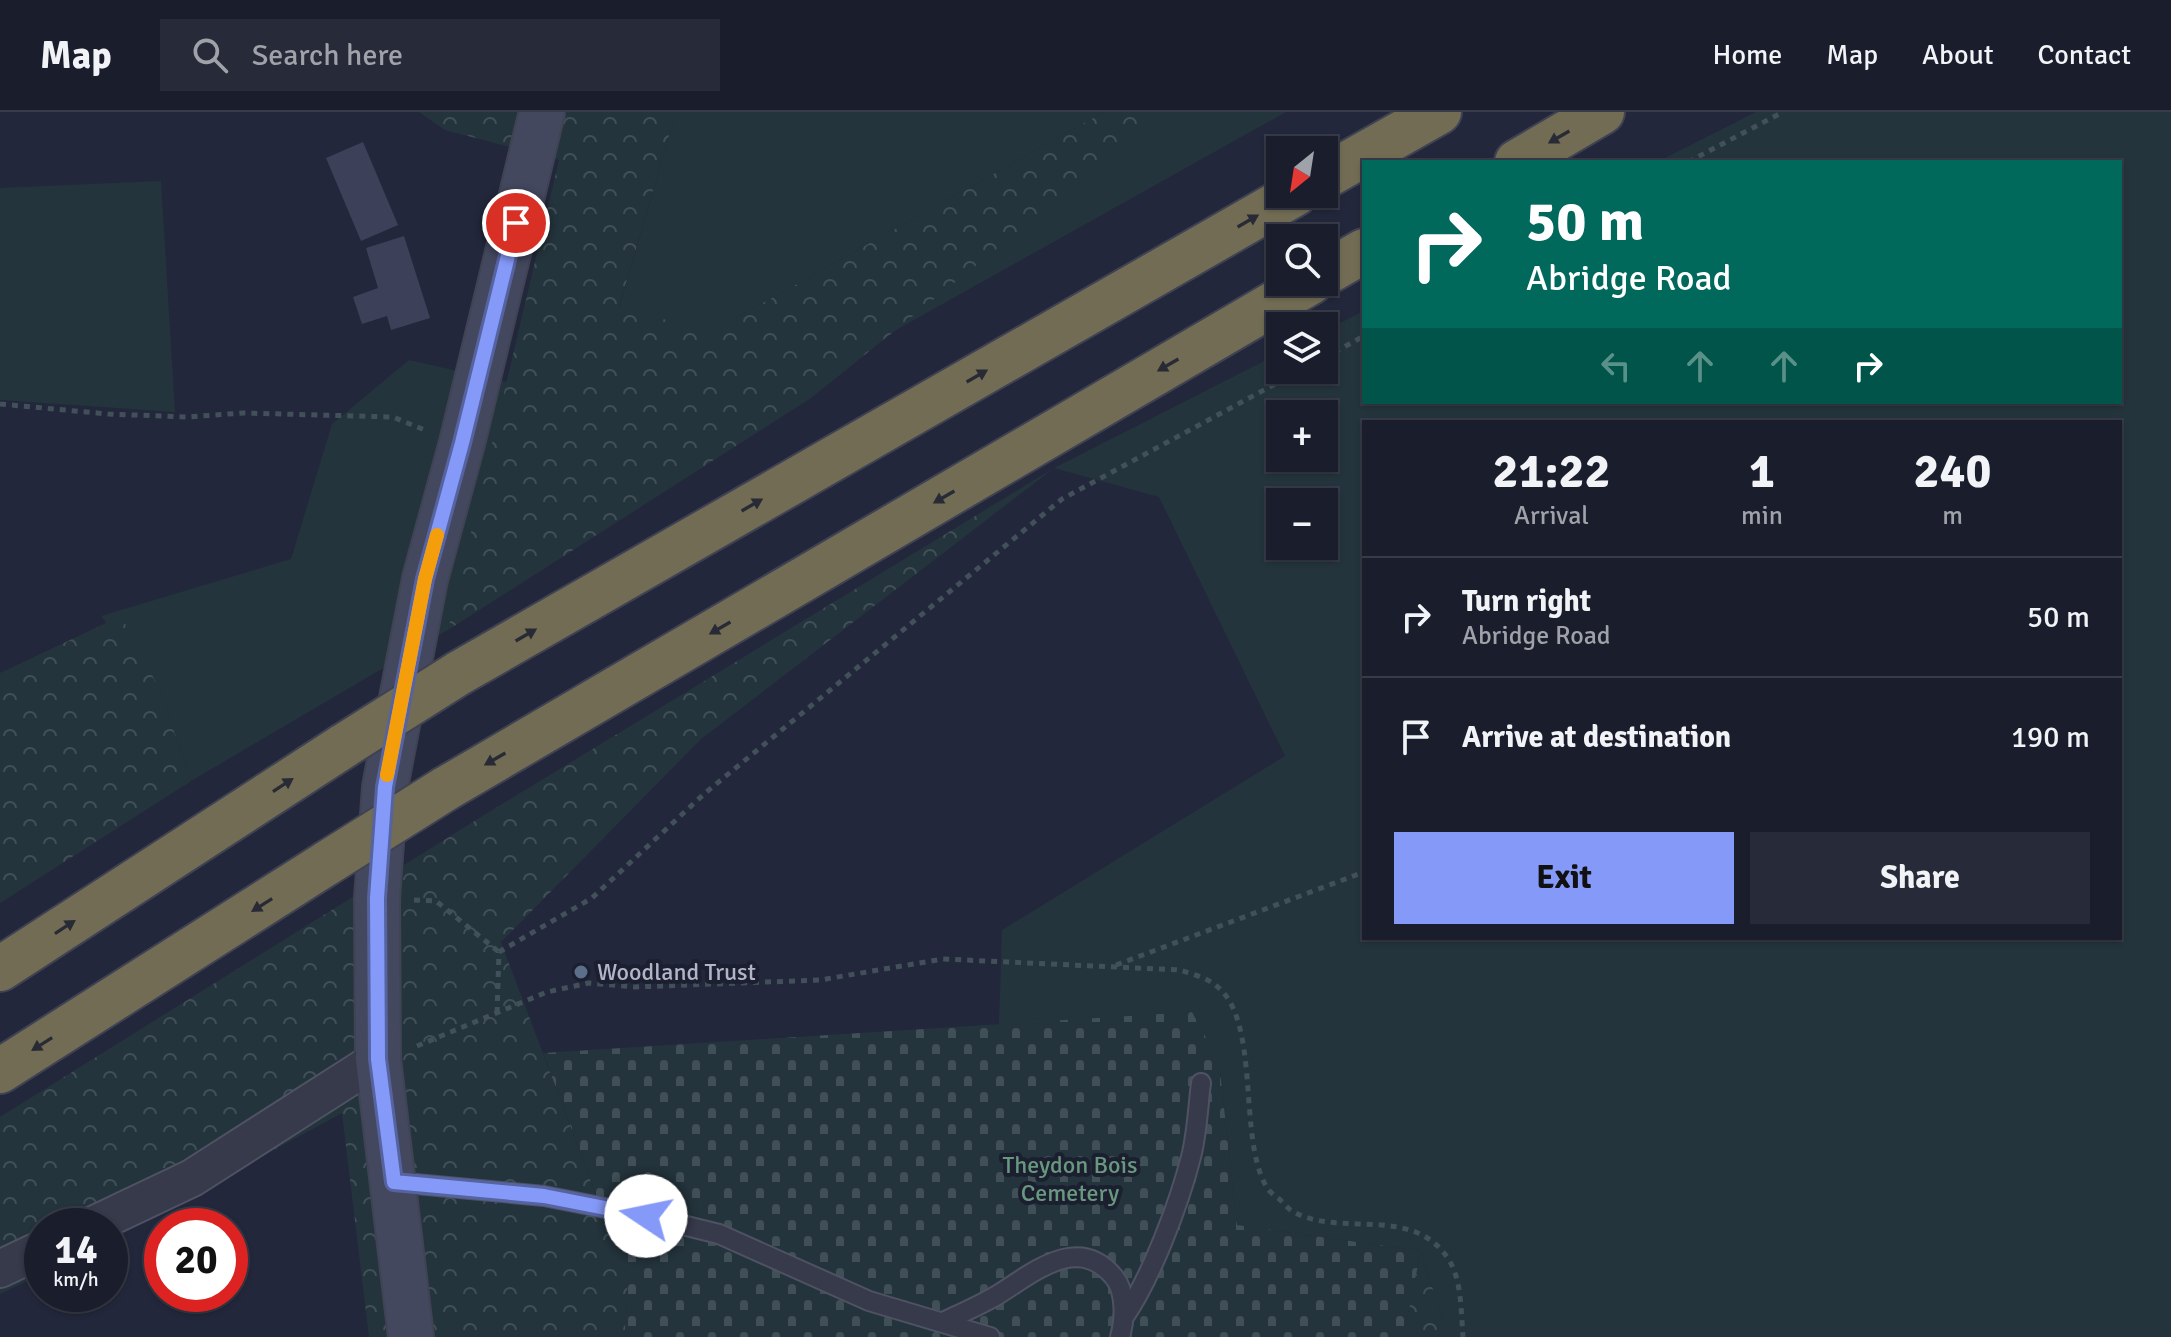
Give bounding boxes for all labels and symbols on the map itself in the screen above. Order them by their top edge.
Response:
one-way arrow [1548,130,1570,144]
north arrow [1266,136,1338,208]
pin [482,189,550,257]
one-way arrow [1237,214,1259,228]
one-way arrow [1157,358,1180,372]
one-way arrow [966,369,988,383]
one-way arrow [933,490,955,504]
one-way arrow [741,498,763,512]
one-way arrow [709,621,731,635]
one-way arrow [515,628,537,642]
one-way arrow [484,752,506,766]
one-way arrow [273,778,294,793]
one-way arrow [251,897,272,912]
one-way arrow [55,919,76,934]
place label: Woodland Trust [597,957,756,987]
marker: Woodland Trust [572,963,590,981]
one-way arrow [31,1037,53,1051]
park label: Theydon Bois Cemetery [1002,1150,1138,1208]
position arrow [604,1174,688,1258]
speed limit sign: 20 [144,1208,248,1312]

